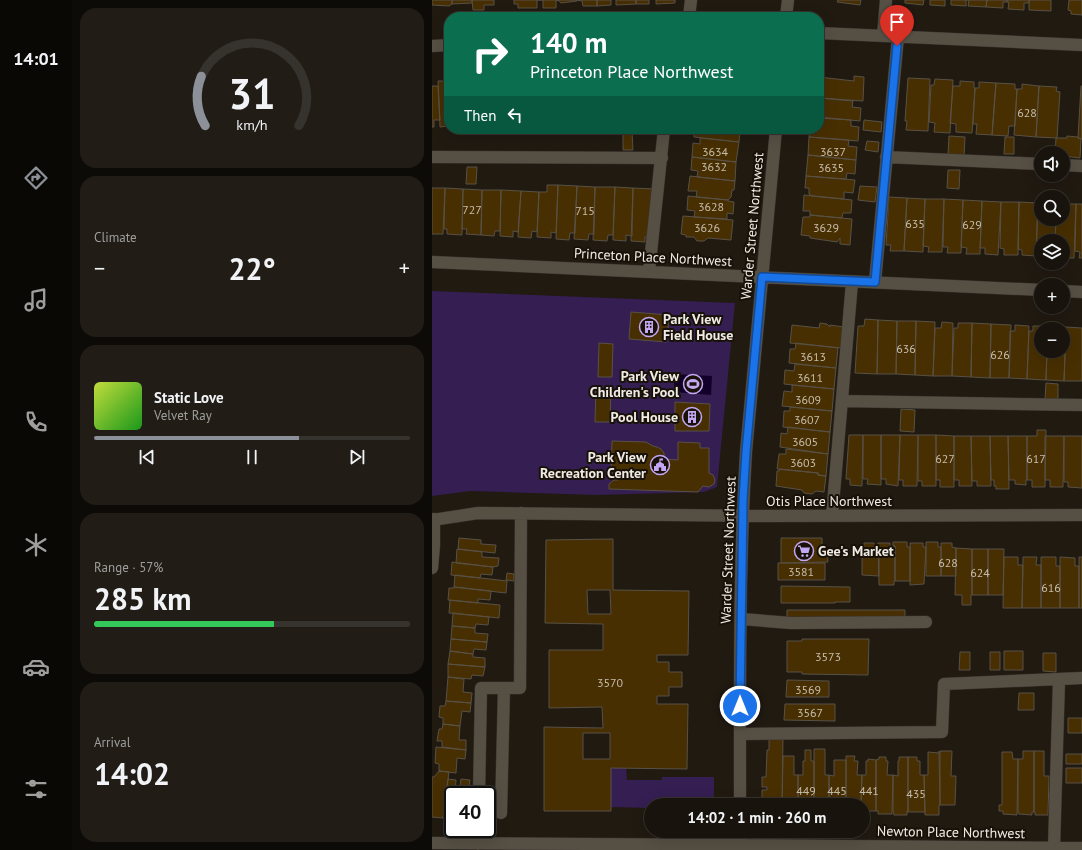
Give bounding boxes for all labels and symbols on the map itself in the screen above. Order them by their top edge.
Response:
pin [880,5,914,46]
house number: 628 [1017,105,1037,120]
house number: 3634 [702,144,729,159]
house number: 3637 [820,144,846,159]
street label: Warder Street Northwest [737,151,767,300]
house number: 3632 [701,159,727,174]
house number: 3635 [818,160,844,175]
house number: 3628 [698,199,724,214]
house number: 727 [462,202,482,217]
house number: 715 [575,203,595,218]
house number: 635 [905,216,925,231]
house number: 629 [962,217,982,232]
house number: 3626 [694,220,720,235]
house number: 3629 [813,220,839,235]
street label: Princeton Place Northwest [574,244,733,270]
place label: Park View Field House [663,310,733,344]
building icon: Park View Field House [638,316,660,338]
house number: 636 [896,341,916,356]
house number: 626 [990,347,1010,362]
house number: 3613 [800,349,826,364]
place label: Park View Children's Pool [590,367,680,401]
house number: 3611 [797,370,823,385]
sports icon: Park View Children's Pool [682,373,704,395]
house number: 3609 [795,392,821,407]
building icon: Pool House [681,406,703,428]
place label: Pool House [611,408,678,426]
house number: 3607 [794,412,820,427]
house number: 3605 [792,434,818,449]
place label: Park View Recreation Center [540,448,647,482]
house number: 627 [935,451,955,466]
house number: 617 [1026,451,1046,466]
public building icon: Park View Recreation Center [649,454,671,476]
house number: 3603 [790,455,816,470]
street label: Warder Street Northwest [716,476,740,624]
street label: Otis Place Northwest [766,492,892,510]
supermarket icon: Gee's Market [793,540,815,562]
place label: Gee's Market [818,542,894,560]
house number: 628 [938,555,958,570]
house number: 3581 [788,564,814,579]
house number: 624 [970,565,990,580]
house number: 616 [1041,580,1061,595]
house number: 3573 [815,649,841,664]
house number: 3570 [597,675,624,690]
house number: 3569 [795,682,821,697]
position arrow [719,685,761,727]
house number: 3567 [797,705,823,720]
house number: 449 [796,783,816,798]
house number: 445 [827,783,847,798]
house number: 441 [859,783,879,798]
speed limit sign: 40 [444,786,496,838]
house number: 435 [906,786,926,801]
street label: Newton Place Northwest [877,822,1026,842]

